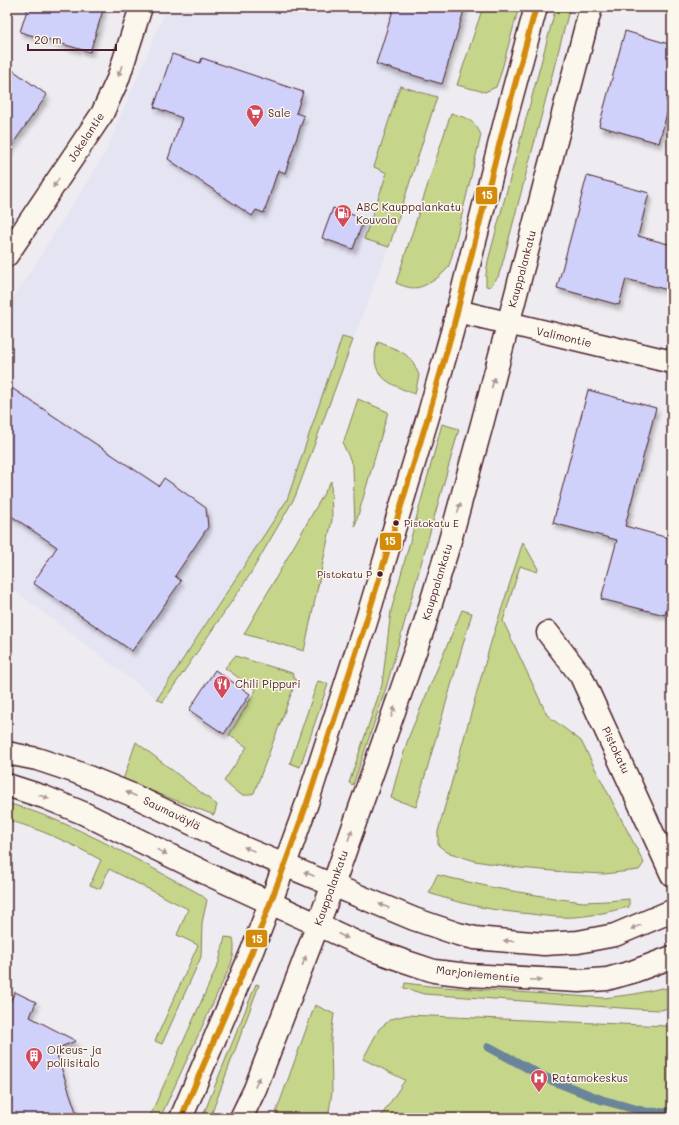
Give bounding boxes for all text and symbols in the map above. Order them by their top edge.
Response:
scale bar [28,26,116,52]
text: 20 m [34,31,62,47]
one-way arrow [117,65,123,77]
supermarket icon: Sale [245,103,265,128]
place label: Sale [268,105,291,120]
street label: Jokelantie [64,109,107,164]
one-way arrow [52,178,60,188]
line badge: 15 [475,186,498,205]
text: 15 [481,187,493,202]
place label: ABC Kauppalankatu Kouvola [356,199,461,227]
fuel station icon: ABC Kauppalankatu Kouvola [333,203,353,228]
street label: Kauppalankatu [504,229,539,309]
street label: Valimontie [535,323,593,350]
one-way arrow [490,377,496,389]
one-way arrow [456,502,462,514]
place label: Pistokatu E [404,516,459,530]
marker: Pistokatu E [391,518,401,528]
line badge: 15 [379,532,402,551]
text: 15 [384,533,396,548]
street label: Kauppalankatu [418,542,455,622]
place label: Pistokatu P [317,567,372,581]
marker: Pistokatu P [375,569,385,579]
restaurant icon: Chili Pippuri [212,674,232,699]
place label: Chili Pippuri [235,676,301,691]
one-way arrow [391,705,397,717]
street label: Pistokatu [599,724,634,776]
one-way arrow [125,791,137,797]
street label: Saumaväylä [141,792,204,833]
one-way arrow [39,795,51,801]
one-way arrow [347,828,353,840]
one-way arrow [242,846,254,852]
street label: Kauppalankatu [310,848,351,928]
one-way arrow [156,849,168,855]
one-way arrow [302,871,314,877]
one-way arrow [379,903,390,909]
one-way arrow [630,924,642,930]
line badge: 15 [245,929,268,948]
text: 15 [251,931,263,946]
one-way arrow [338,933,349,939]
one-way arrow [503,937,515,944]
one-way arrow [301,955,307,967]
street label: Marjoniementie [435,962,521,985]
one-way arrow [530,976,542,983]
place label: Oikeus- ja poliisitalo [47,1042,102,1070]
building icon: Oikeus- ja poliisitalo [24,1046,44,1071]
hospital icon: Ratamokeskus [529,1068,549,1093]
place label: Ratamokeskus [552,1070,628,1085]
one-way arrow [254,1077,260,1088]

